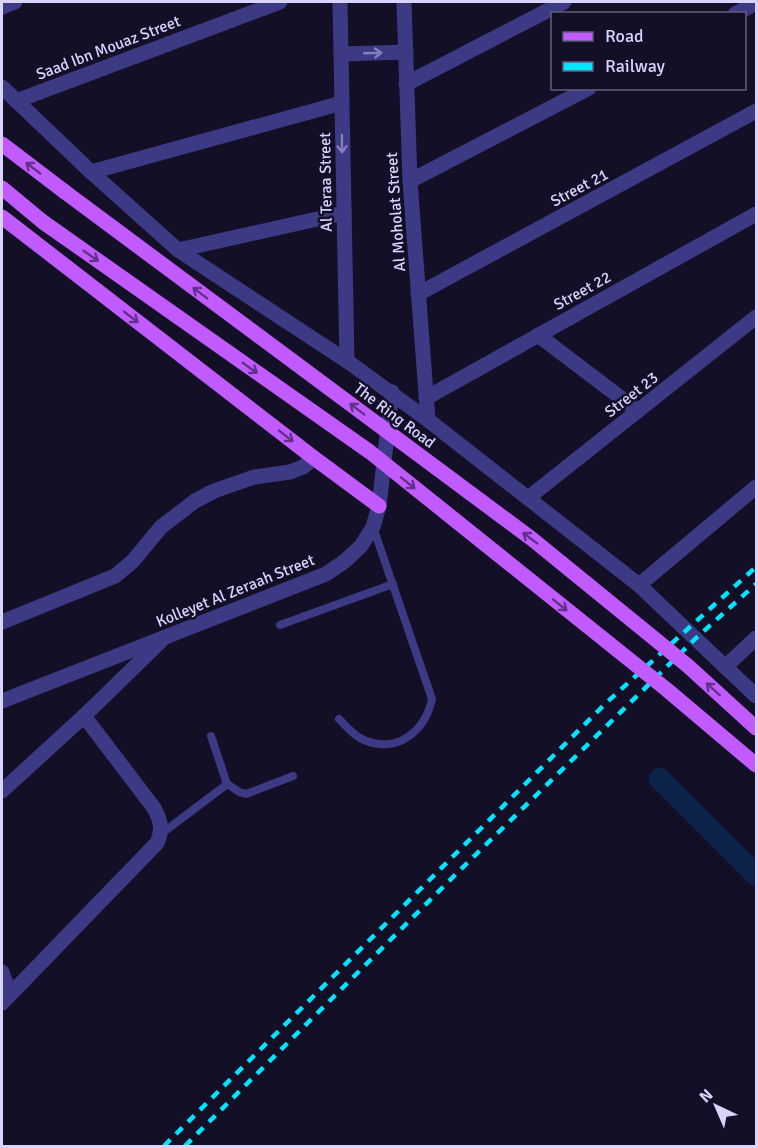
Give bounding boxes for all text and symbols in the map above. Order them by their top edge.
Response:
street label: Saad Ibn Mouaz Street [33,11,184,85]
legend [551,12,746,90]
text: Road [605,25,644,47]
one-way arrow [363,47,383,59]
text: Railway [605,55,666,77]
street label: Al Teraa Street [315,132,337,232]
one-way arrow [337,133,348,153]
street label: Al Moholat Street [382,151,410,272]
one-way arrow [26,162,42,174]
street label: Street 21 [547,164,612,211]
one-way arrow [82,250,98,262]
street label: Street 22 [550,267,615,315]
one-way arrow [193,287,209,299]
one-way arrow [123,310,139,323]
one-way arrow [242,362,258,374]
street label: Street 23 [601,368,662,422]
street label: The Ring Road [350,379,439,453]
one-way arrow [349,403,365,415]
one-way arrow [277,429,293,442]
one-way arrow [400,476,416,489]
one-way arrow [523,531,539,544]
street label: Kolleyet Al Zeraah Street [153,550,318,632]
one-way arrow [552,598,568,611]
one-way arrow [706,682,721,696]
north arrow [686,1076,746,1136]
text: N [695,1085,717,1107]

